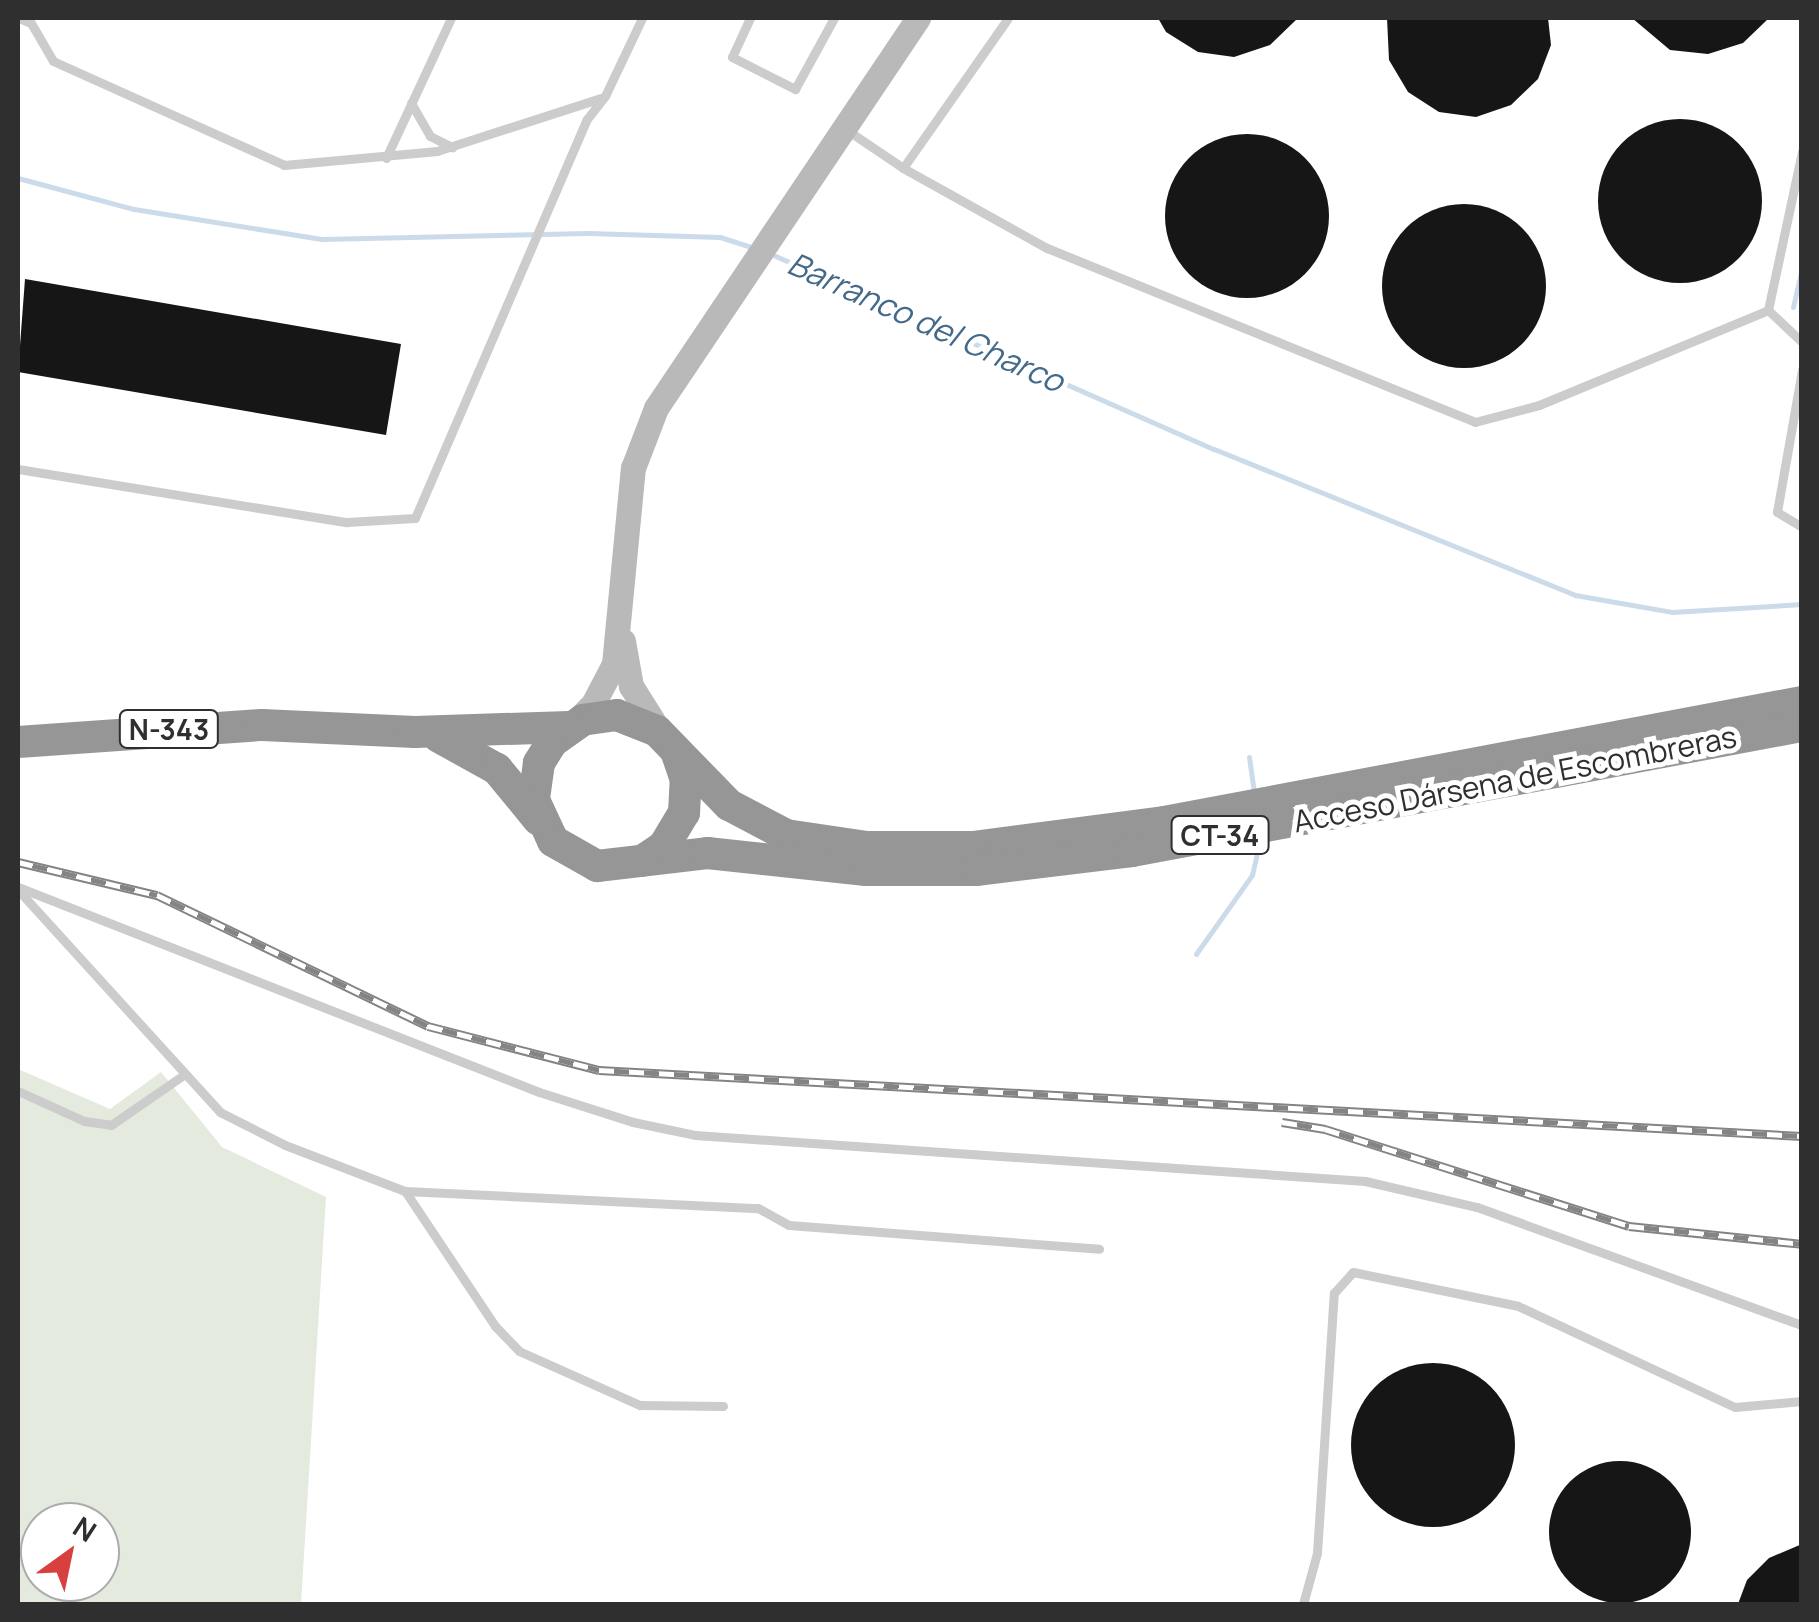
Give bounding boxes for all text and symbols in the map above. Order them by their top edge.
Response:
water label: Barranco del Charco [782,244,1070,400]
road number: N-343 [116,706,222,752]
street label: Acceso Dársena de Escombreras [1290,718,1740,840]
road number: CT-34 [1170,812,1270,858]
north arrow [20,1502,120,1602]
text: N [66,1507,104,1550]

